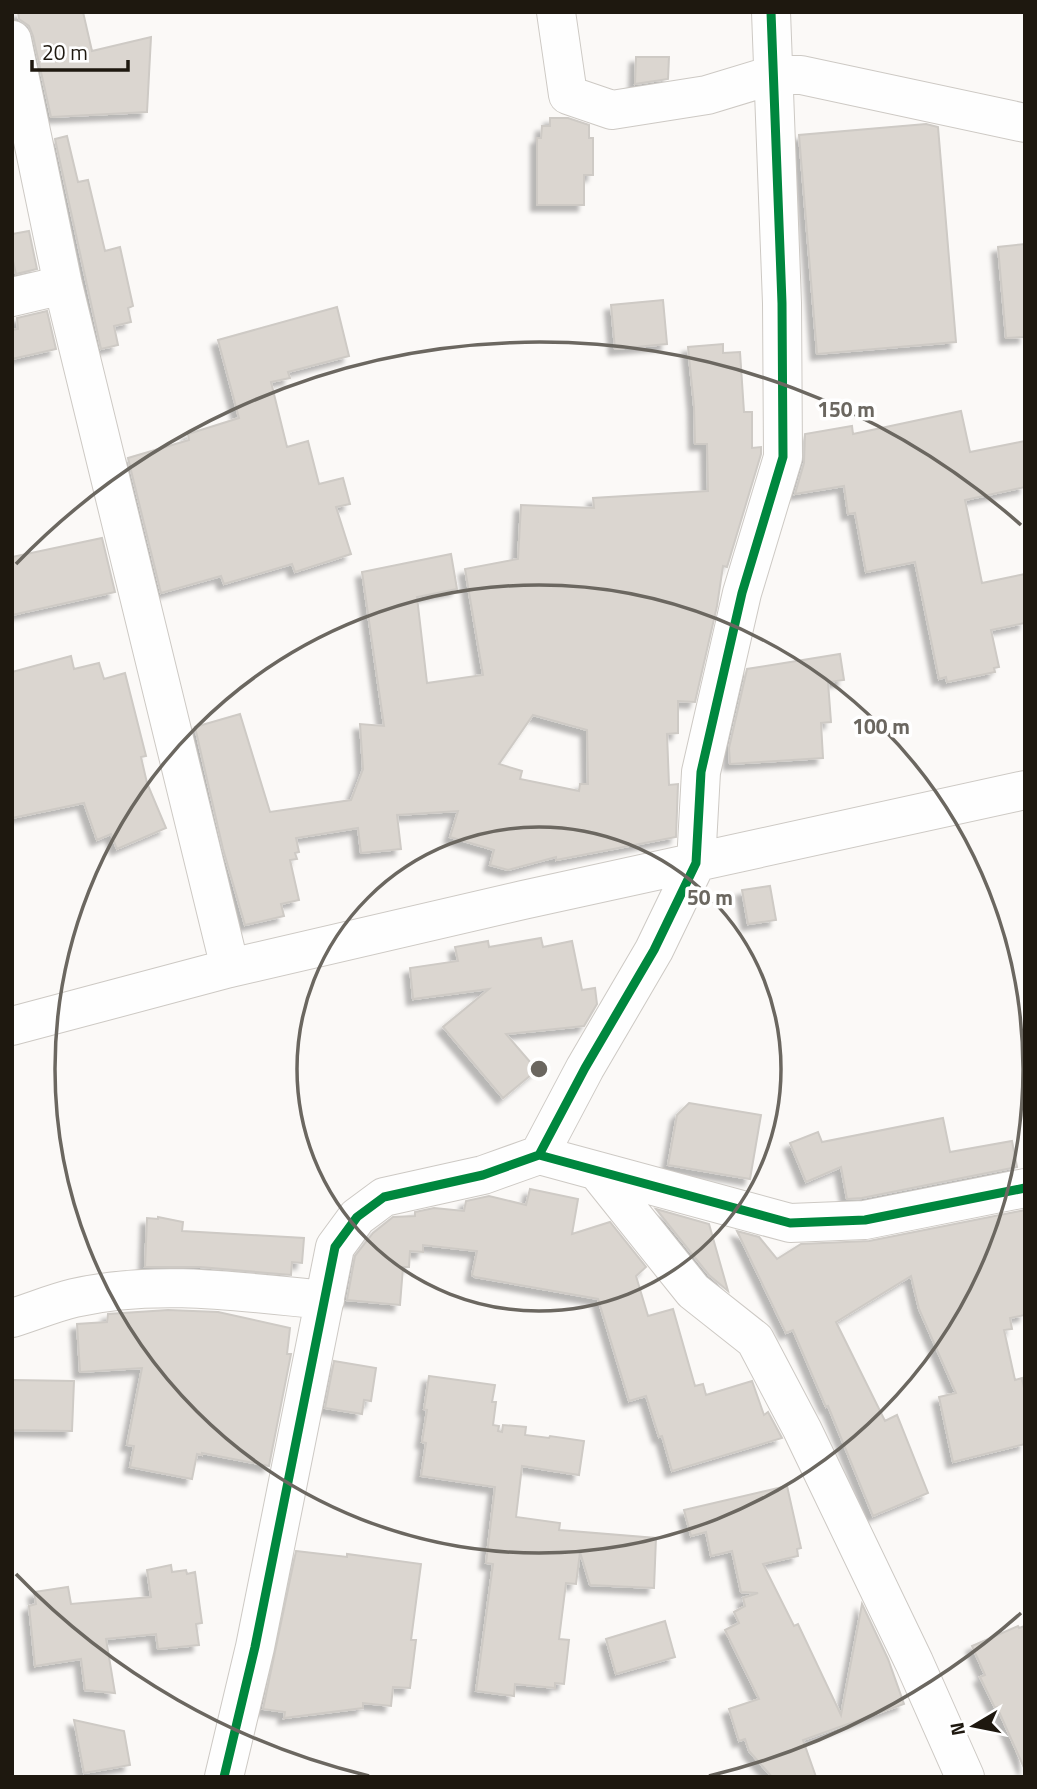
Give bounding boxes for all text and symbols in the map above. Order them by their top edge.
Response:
scale bar [32,28,128,72]
text: 20 m [42,36,88,68]
text: 150 m [817,393,875,425]
text: 100 m [852,710,910,742]
text: 50 m [687,881,733,913]
centre of rings [527,1057,551,1081]
north arrow [939,1691,1009,1761]
text: N [941,1720,972,1738]

